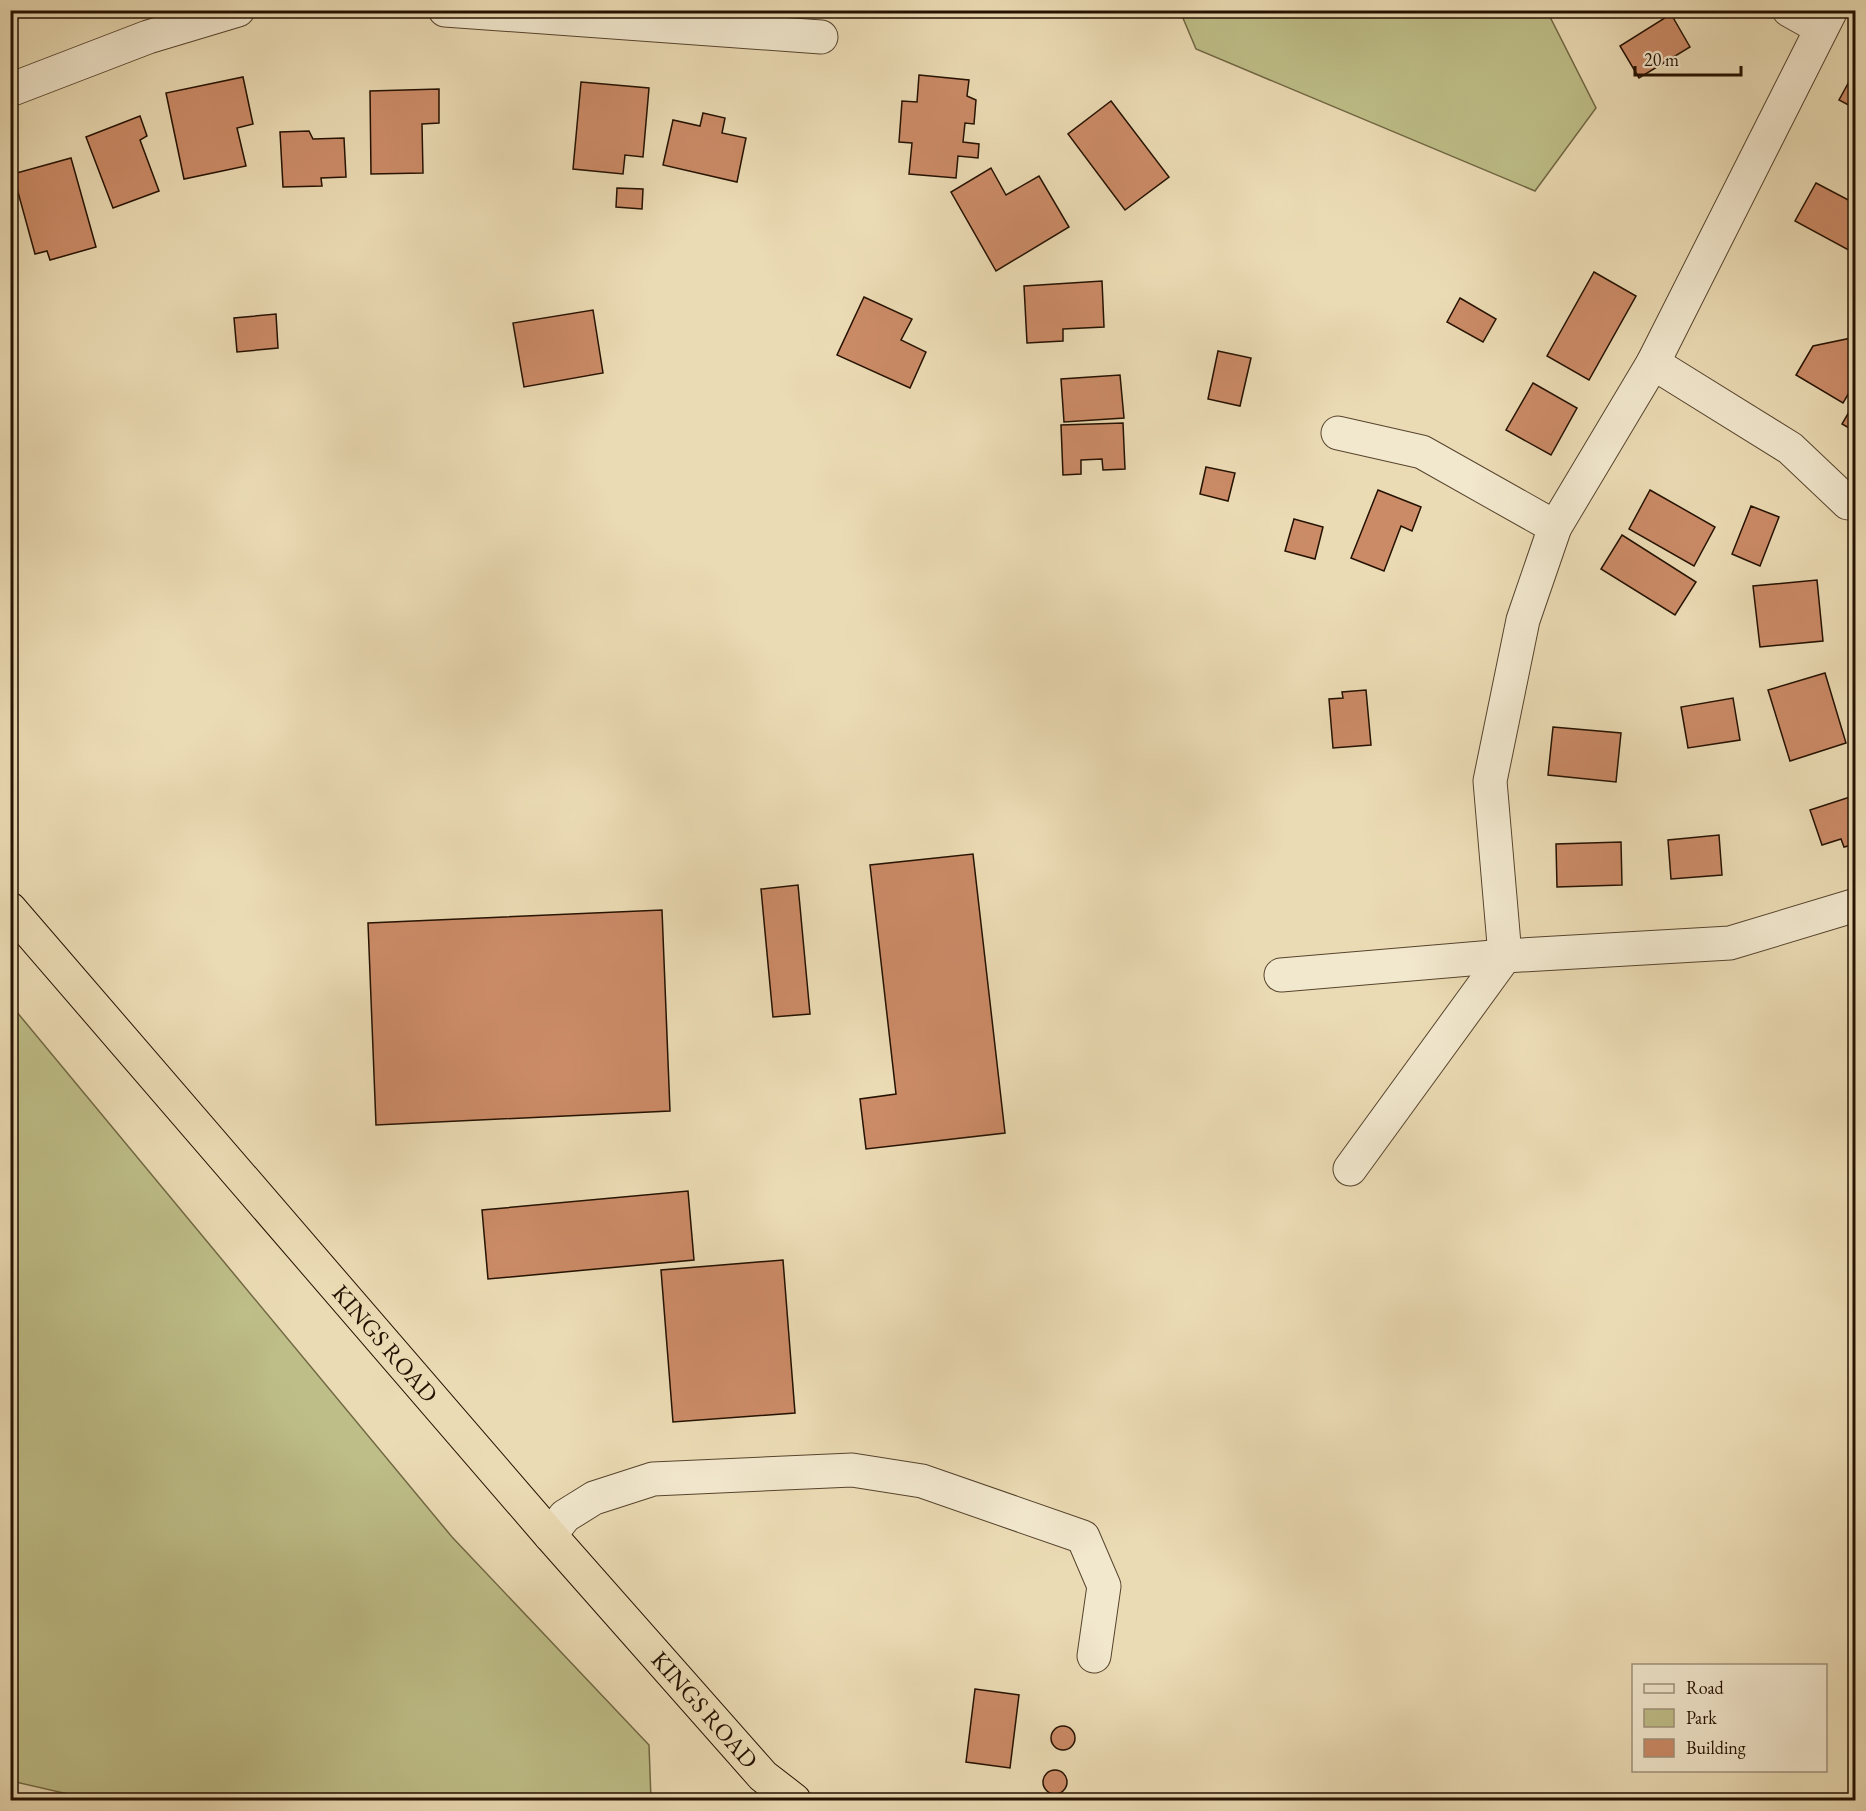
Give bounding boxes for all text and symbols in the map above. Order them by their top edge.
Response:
scale bar [1635,39,1742,77]
text: 20 m [1644,48,1679,71]
street label: KINGS ROAD [326,1278,445,1409]
street label: KINGS ROAD [645,1644,765,1775]
legend [1632,1664,1827,1772]
text: Road [1686,1676,1725,1699]
text: Park [1686,1706,1717,1729]
text: Building [1686,1736,1746,1759]

